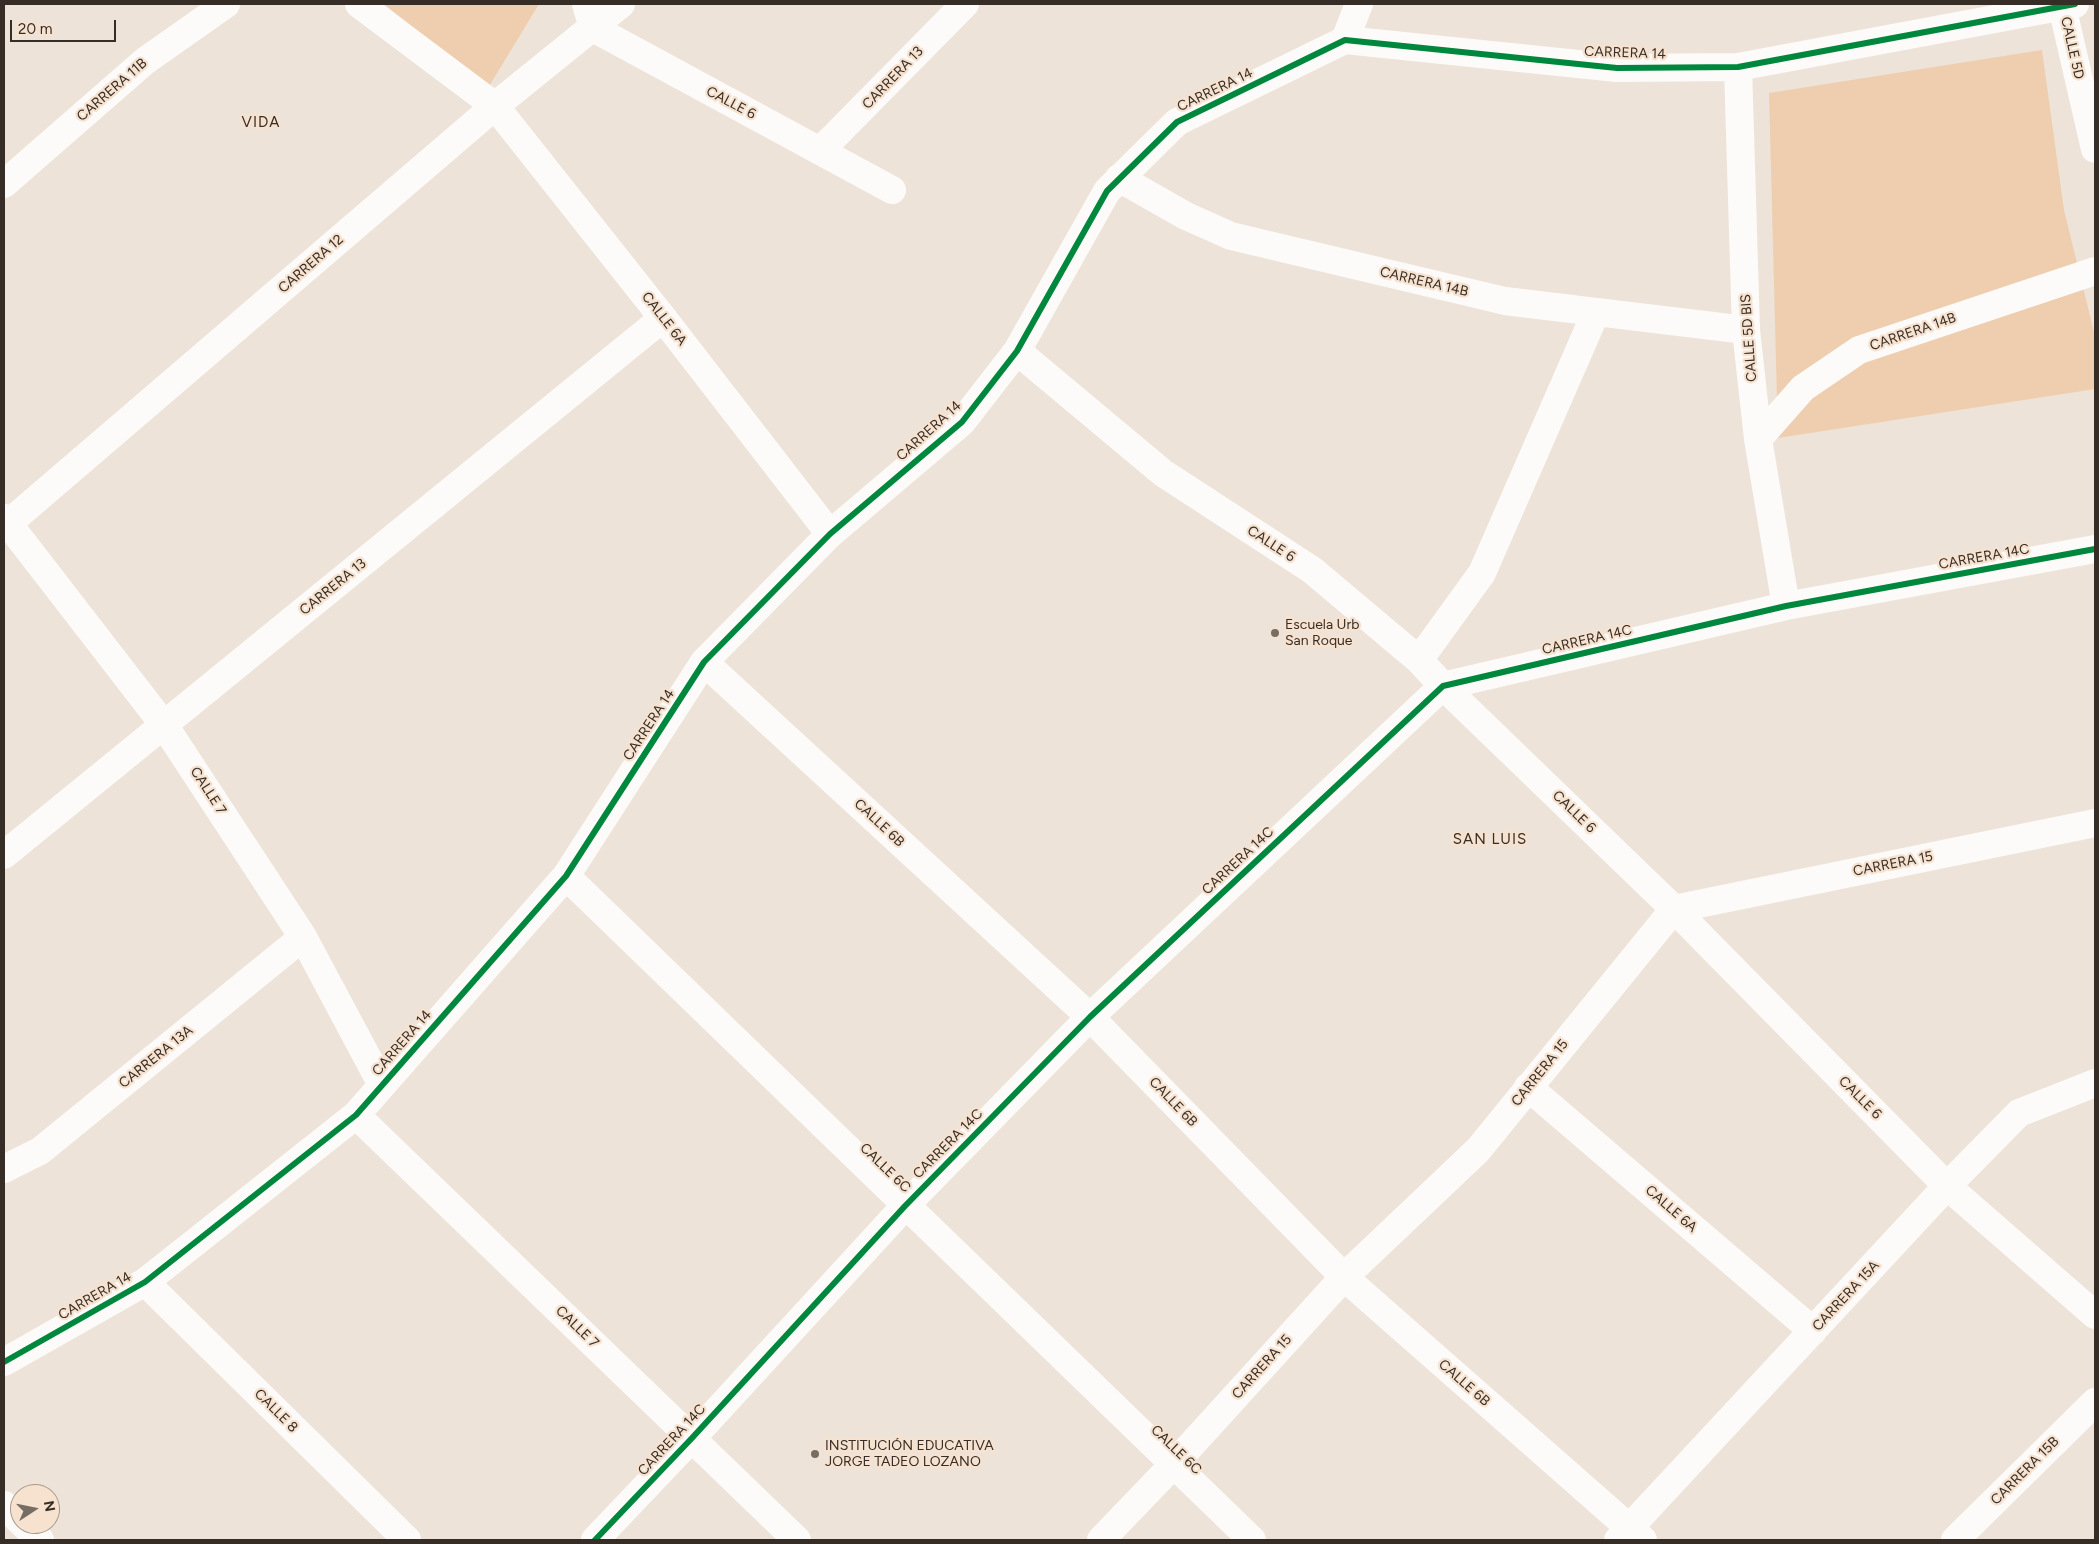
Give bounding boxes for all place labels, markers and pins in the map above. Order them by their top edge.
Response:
place label: Escuela Urb San Roque [1285,617,1359,650]
marker: Escuela Urb San Roque [1269,627,1281,639]
place label: INSTITUCIÓN EDUCATIVA JORGE TADEO LOZANO [825,1438,994,1470]
marker: INSTITUCIÓN EDUCATIVA JORGE TADEO LOZANO [809,1448,821,1460]

